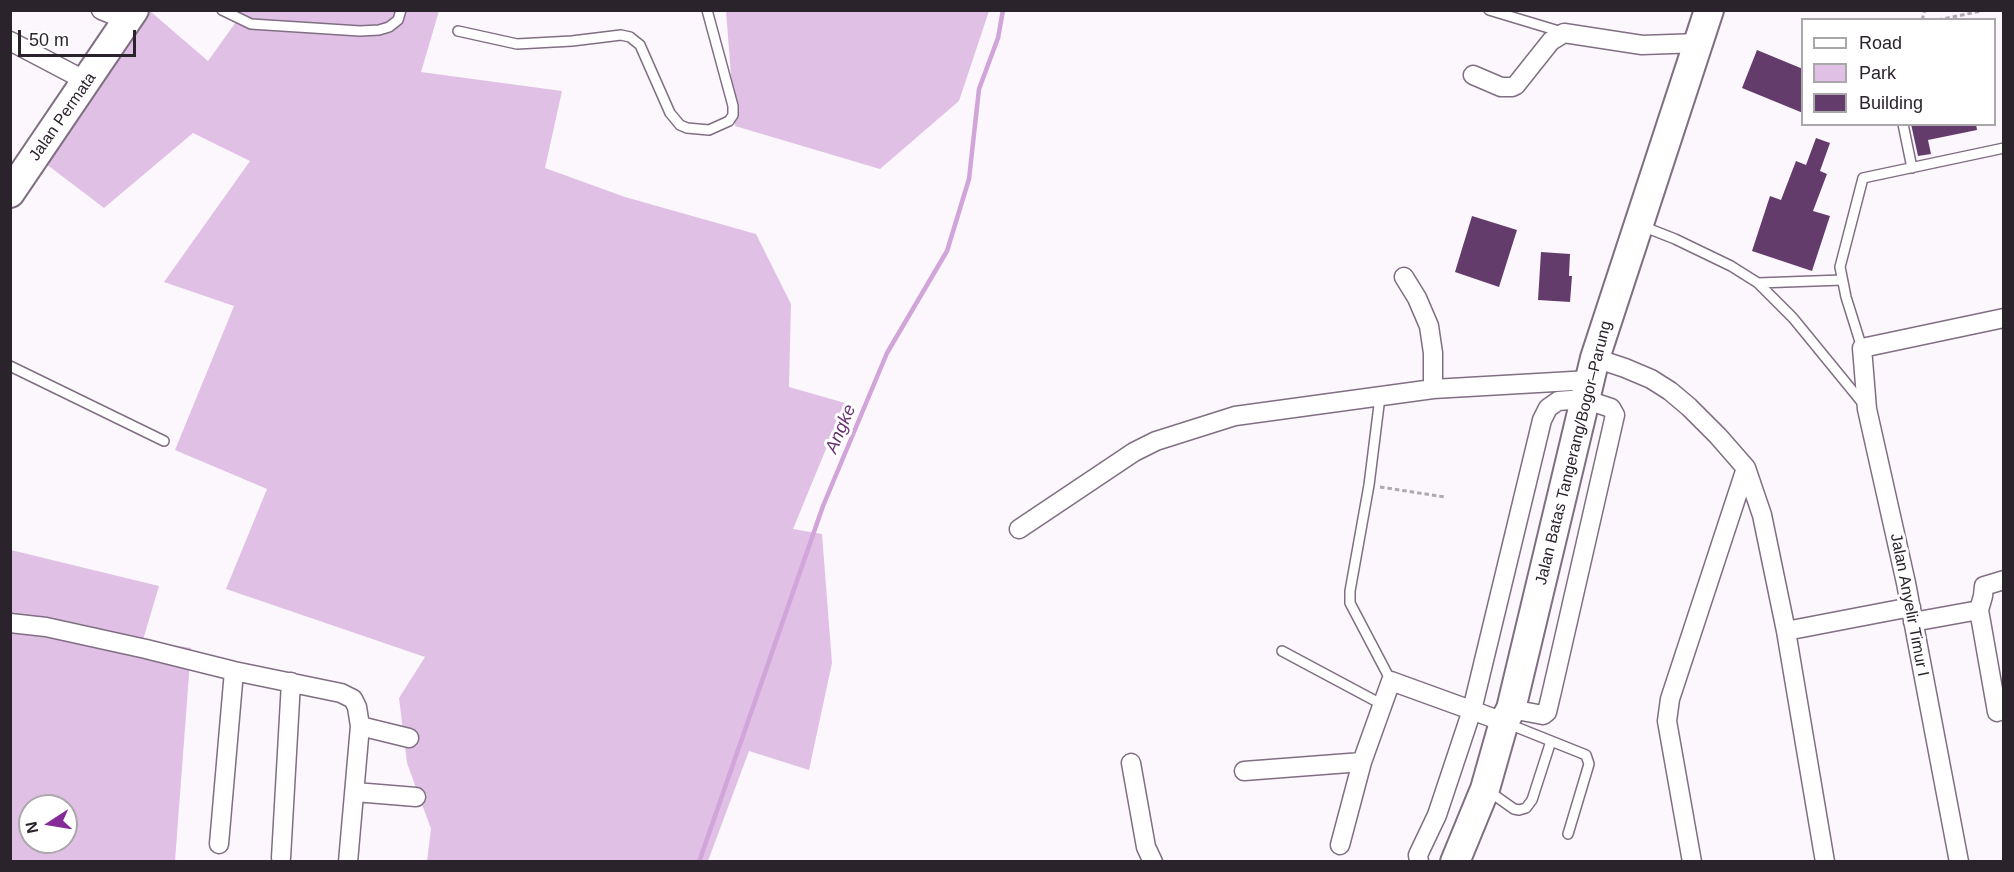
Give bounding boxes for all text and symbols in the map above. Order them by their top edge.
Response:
scale bar [21,18,140,56]
legend [1801,18,1996,126]
text: 50 m [29,30,69,50]
text: Road [1859,33,1902,53]
text: Park [1859,63,1896,83]
street label: Jalan Permata [26,69,100,165]
text: Building [1859,93,1923,113]
street label: Jalan Batas Tangerang/Bogor–Parung [1532,319,1616,587]
water label: Angke [821,401,861,457]
street label: Jalan Anyelir Timur I [1886,532,1932,678]
north arrow [18,794,78,854]
text: N [22,820,41,835]

